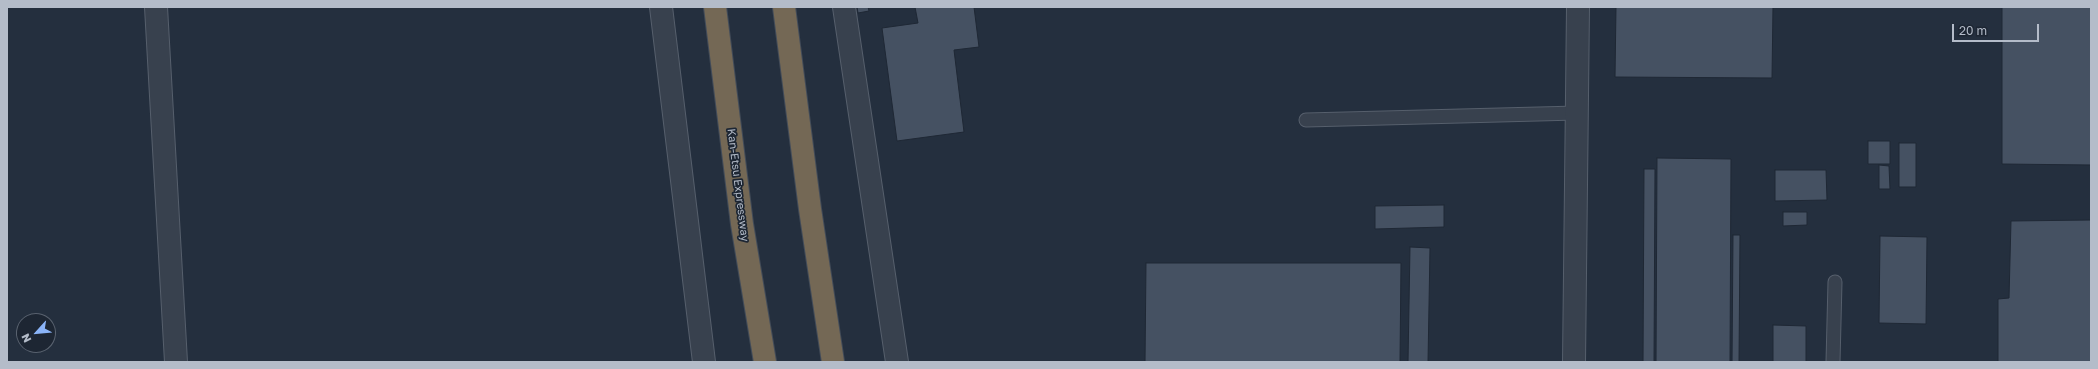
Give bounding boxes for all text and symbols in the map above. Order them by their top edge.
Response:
scale bar [1954,16,2041,42]
text: 20 m [1959,23,1987,38]
street label: Kan-Etsu Expressway [725,128,751,242]
north arrow [16,313,56,353]
text: N [18,332,33,345]

